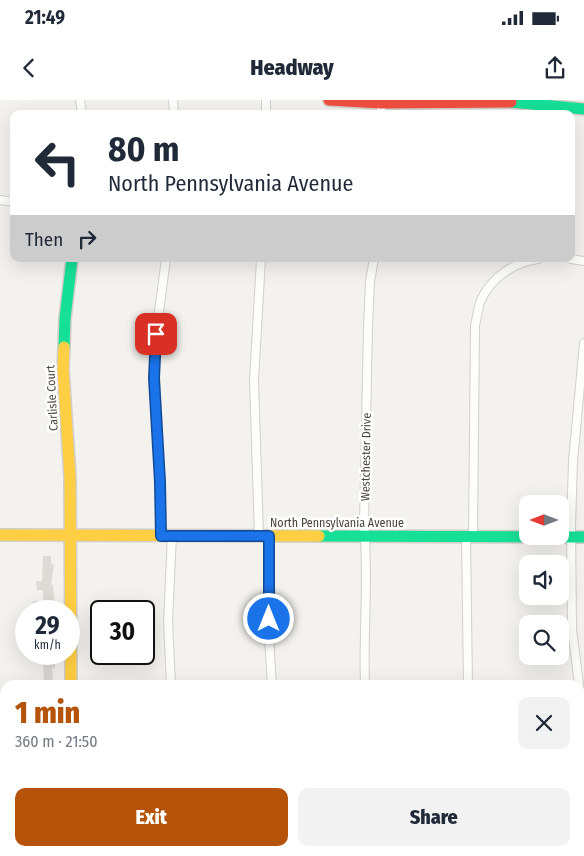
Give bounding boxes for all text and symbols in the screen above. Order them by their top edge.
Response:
text: 21:49 [25,6,65,29]
icon: back [15,54,43,82]
text: Headway [250,54,334,81]
icon: share [541,54,569,82]
text: 80 m [108,128,180,170]
icon: left [25,130,90,195]
text: North Pennsylvania Avenue [108,170,353,197]
icon: right [73,225,101,253]
text: Then [25,228,63,251]
pin [135,313,177,355]
icon: arrive [142,320,170,348]
street label: Carlisle Court [43,365,61,431]
street label: Westchester Drive [358,413,374,501]
north arrow [519,495,569,545]
map controls [519,495,569,665]
street label: North Pennsylvania Avenue [270,516,404,530]
button: sound [519,555,569,605]
position arrow [242,592,294,644]
speed limit sign: 30 [90,600,155,665]
text: 29 [35,611,60,641]
button: search [519,615,569,665]
text: km/h [34,638,61,652]
text: 1 min [15,695,80,731]
button: close [518,697,570,749]
text: 360 m · 21:50 [15,732,98,751]
button: Exit [15,788,288,846]
button: Share [298,788,570,846]

